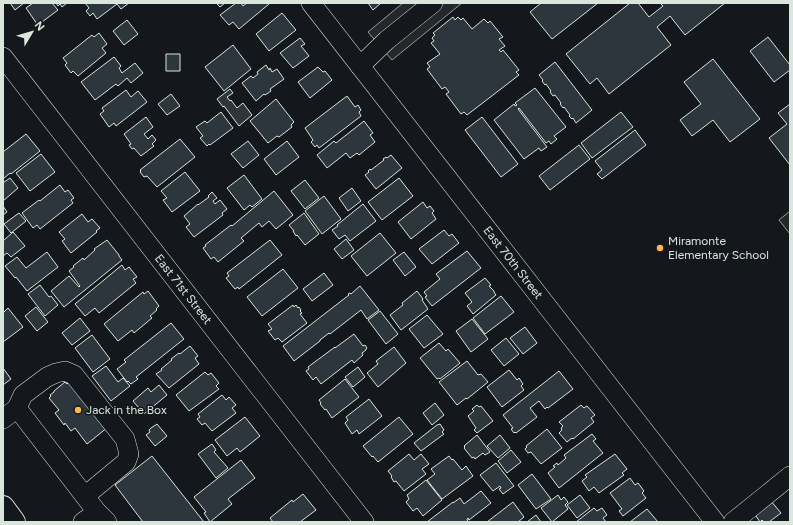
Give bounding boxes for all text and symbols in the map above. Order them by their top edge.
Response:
north arrow [12,12,52,52]
text: N [32,19,47,34]
street label: East 70th Street [480,223,546,302]
place label: Miramonte Elementary School [668,234,769,262]
marker: Miramonte Elementary School [655,243,665,253]
street label: East 71st Street [152,252,215,327]
place label: Jack in the Box [86,403,167,417]
marker: Jack in the Box [73,405,83,415]

